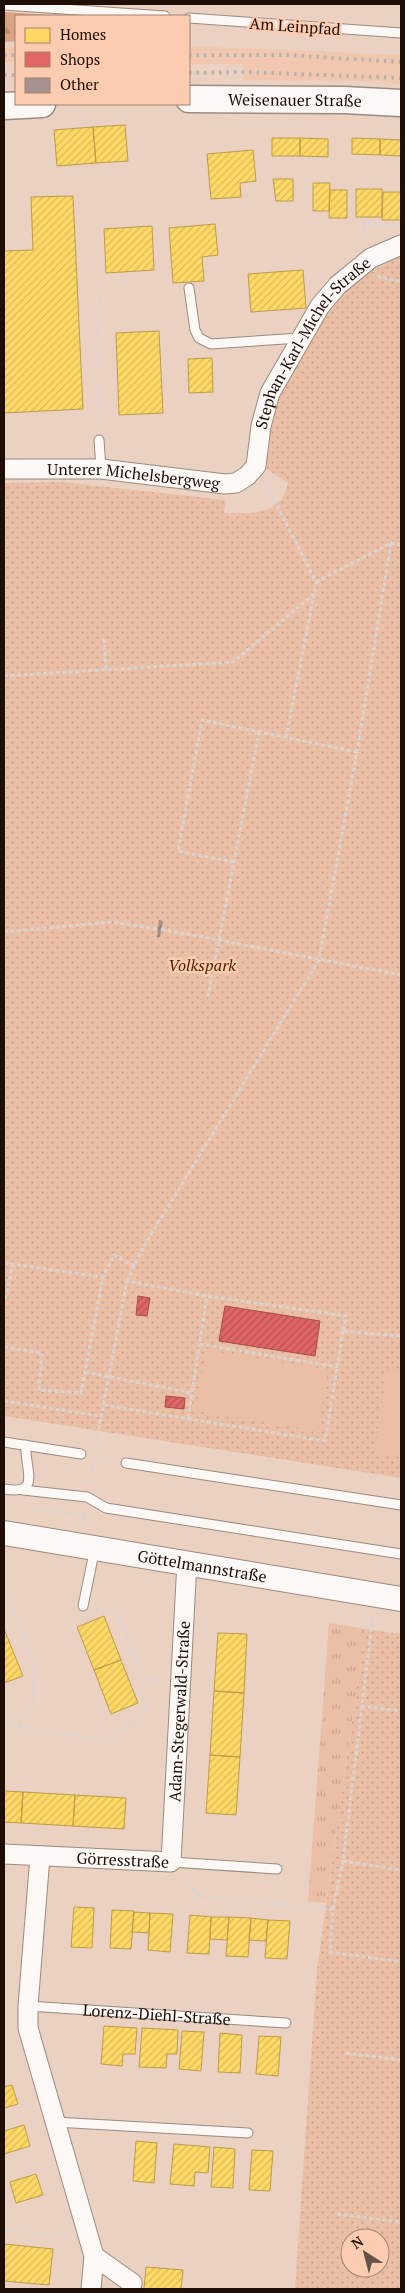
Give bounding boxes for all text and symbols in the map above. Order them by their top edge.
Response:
street label: Am Leinpfad [249,12,341,40]
legend [15,15,190,105]
text: Homes [60,24,106,44]
text: Shops [60,49,100,69]
text: Other [60,74,99,94]
street label: Weisenauer Straße [228,88,362,112]
street label: Stephan-Karl-Michel-Straße [250,252,375,432]
street label: Unterer Michelsbergweg [47,458,222,494]
park label: Volkspark [168,954,236,976]
street label: Göttelmannstraße [136,1544,269,1588]
street label: Adam-Stegerwald-Straße [163,1620,195,1802]
street label: Görresstraße [76,1846,170,1873]
street label: Lorenz-Diehl-Straße [82,1999,231,2030]
north arrow [340,2228,390,2278]
text: N [347,2231,367,2253]

